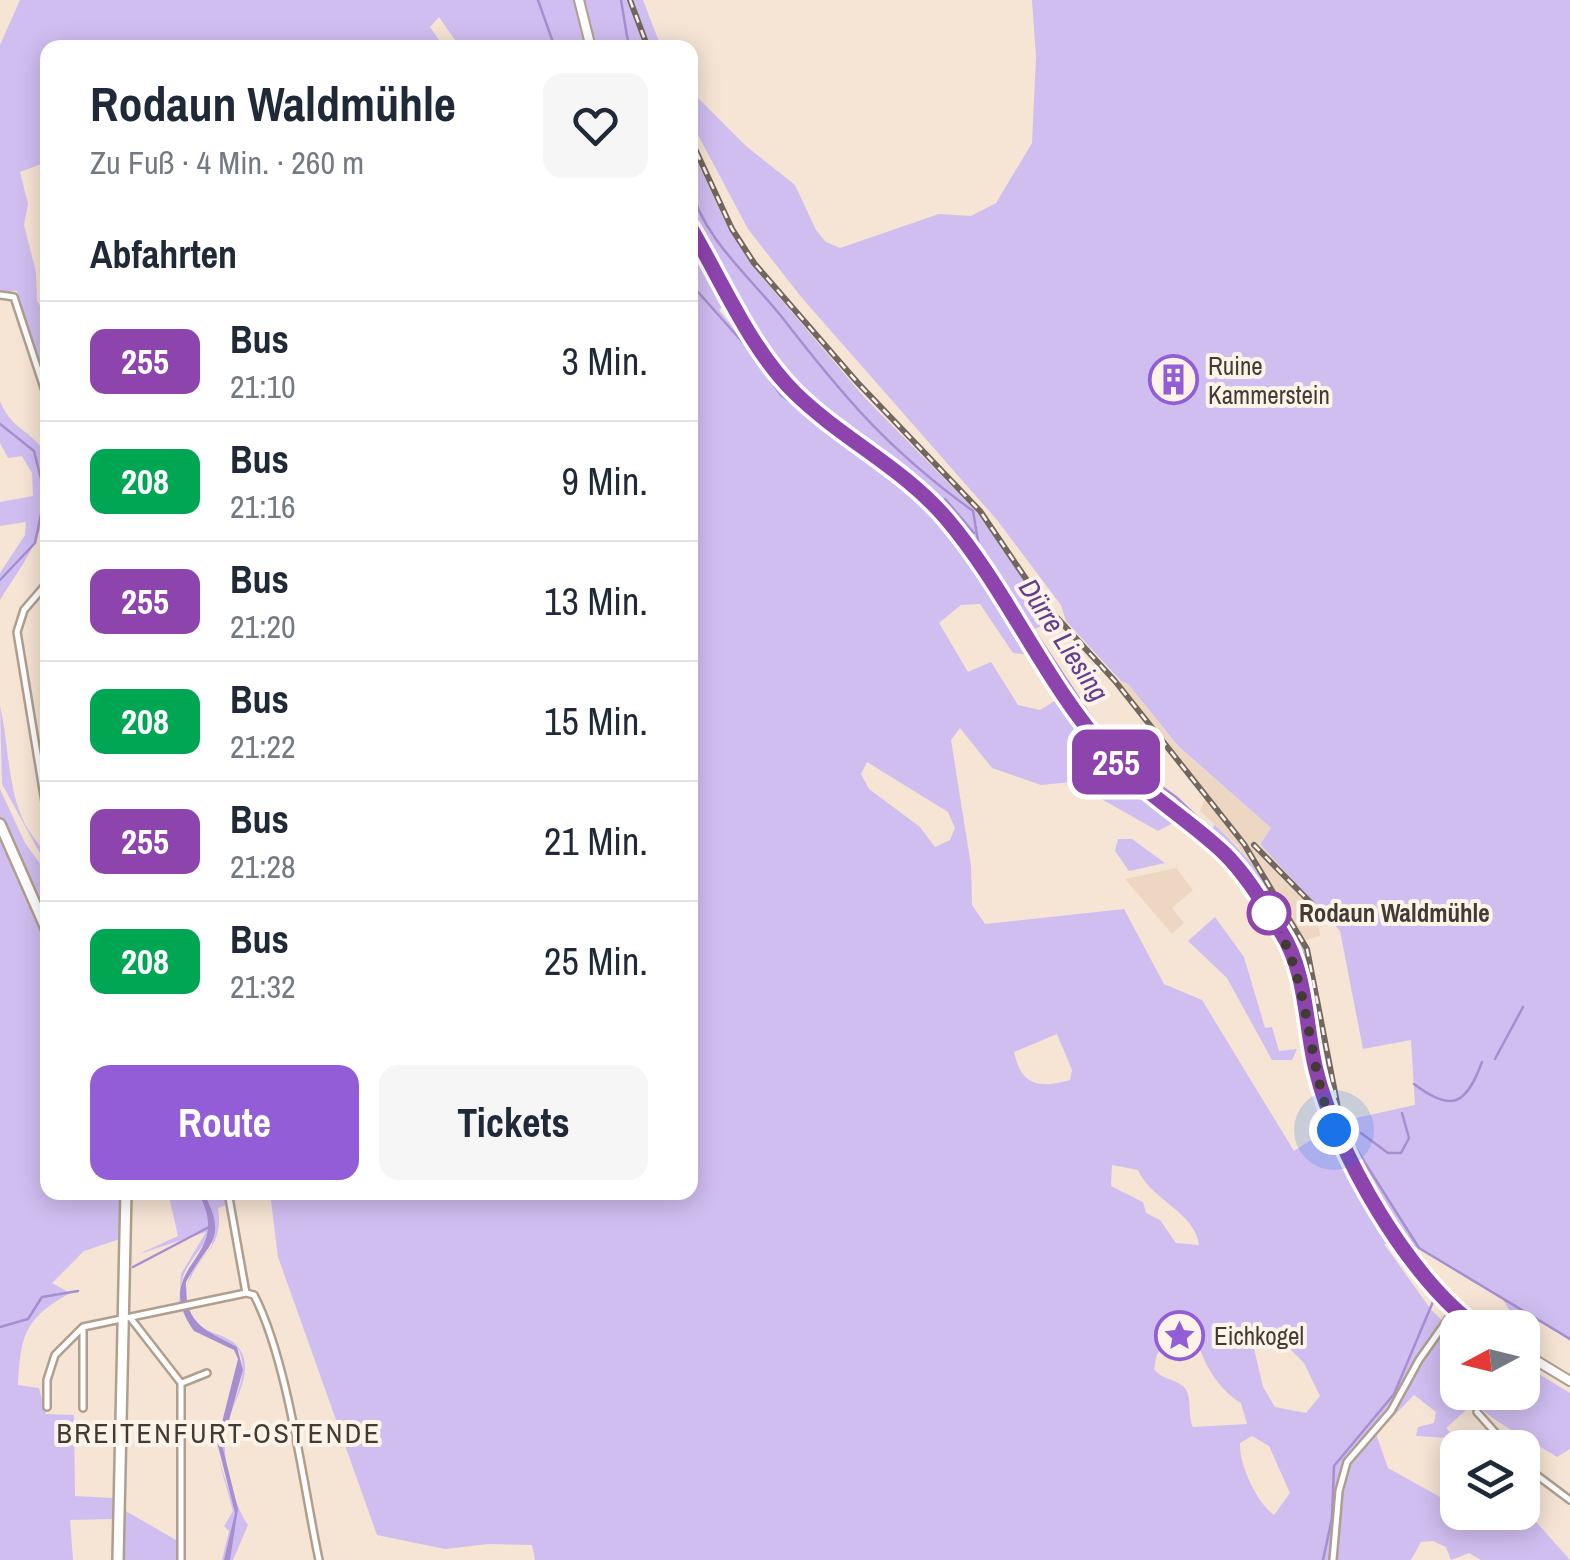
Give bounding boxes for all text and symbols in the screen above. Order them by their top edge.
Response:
text: Rodaun Waldmühle [90,71,456,136]
button: heart [543,73,648,178]
text: Zu Fuß · 4 Min. · 260 m [90,141,364,184]
text: Abfahrten [90,229,237,280]
text: Bus [230,314,289,365]
text: 3 Min. [561,336,648,387]
text: 255 [121,338,169,385]
place label: Ruine Kammerstein [1208,349,1330,412]
building icon: Ruine Kammerstein [1147,354,1199,406]
text: 21:10 [230,365,296,408]
text: Bus [230,434,289,485]
text: 9 Min. [561,456,648,507]
text: 208 [121,458,169,505]
text: 21:16 [230,485,296,528]
text: Bus [230,554,289,605]
water label: Dürre Liesing [1010,571,1118,709]
text: 13 Min. [544,576,648,627]
text: 255 [121,578,169,625]
text: 21:20 [230,605,296,648]
text: Bus [230,674,289,725]
text: 15 Min. [544,696,648,747]
text: 208 [121,698,169,745]
text: 21:22 [230,725,296,768]
line badge: 255 [1058,730,1174,794]
text: 255 [1092,739,1140,786]
text: Bus [230,794,289,845]
text: 21 Min. [544,816,648,867]
text: 255 [121,818,169,865]
text: 21:28 [230,845,296,888]
marker: Rodaun Waldmühle [1248,892,1290,934]
place label: Rodaun Waldmühle [1299,896,1490,930]
text: Bus [230,914,289,965]
text: 25 Min. [544,936,648,987]
text: 208 [121,938,169,985]
text: 21:32 [230,965,296,1008]
button: Route [90,1065,359,1180]
button: Tickets [379,1065,648,1180]
your location [1309,1105,1359,1155]
place icon: Eichkogel [1153,1310,1205,1362]
north arrow [1440,1310,1540,1410]
map controls [1440,1310,1540,1530]
place label: Eichkogel [1214,1319,1304,1353]
district label: BREITENFURT-OSTENDE [56,1414,382,1452]
button: layers [1440,1430,1540,1530]

